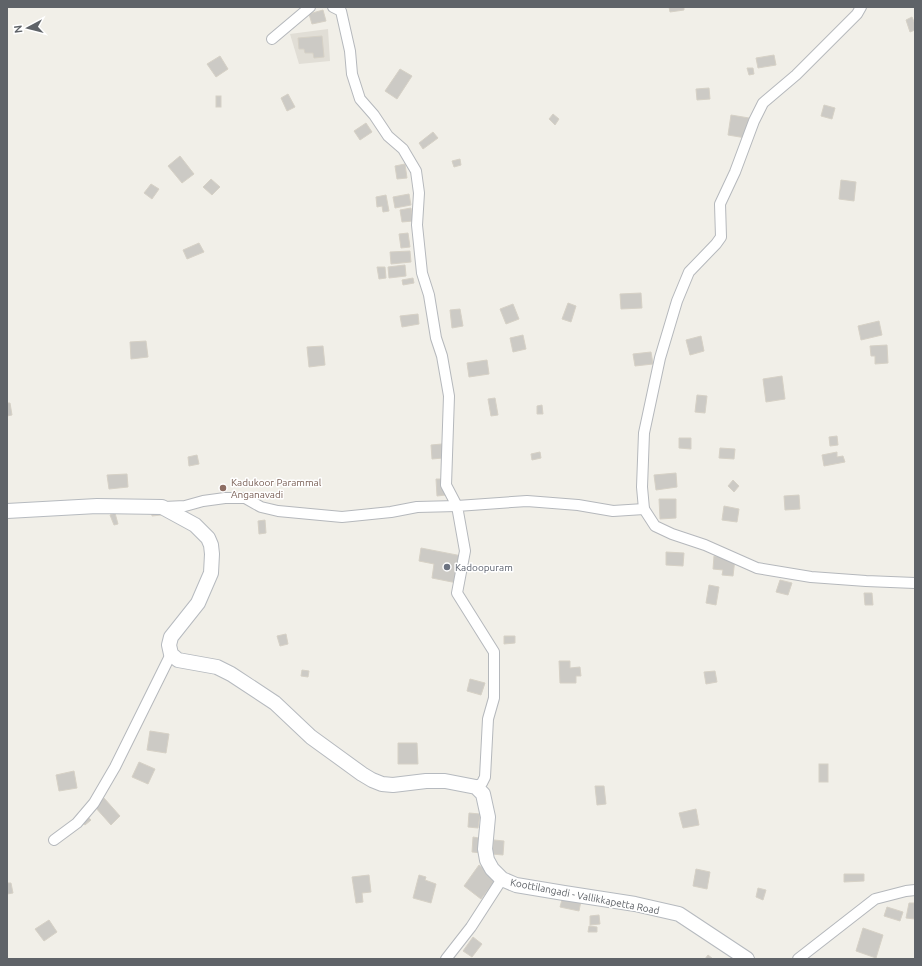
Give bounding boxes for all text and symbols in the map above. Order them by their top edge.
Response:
north arrow [8,8,48,48]
text: N [12,24,25,34]
place label: Kadukoor Parammal Anganavadi [231,477,322,500]
marker: Kadukoor Parammal Anganavadi [218,483,228,493]
marker: Kadoopuram [442,562,452,572]
place label: Kadoopuram [455,562,513,573]
street label: Koottilangadi - Vallikkapetta Road [509,877,661,916]

